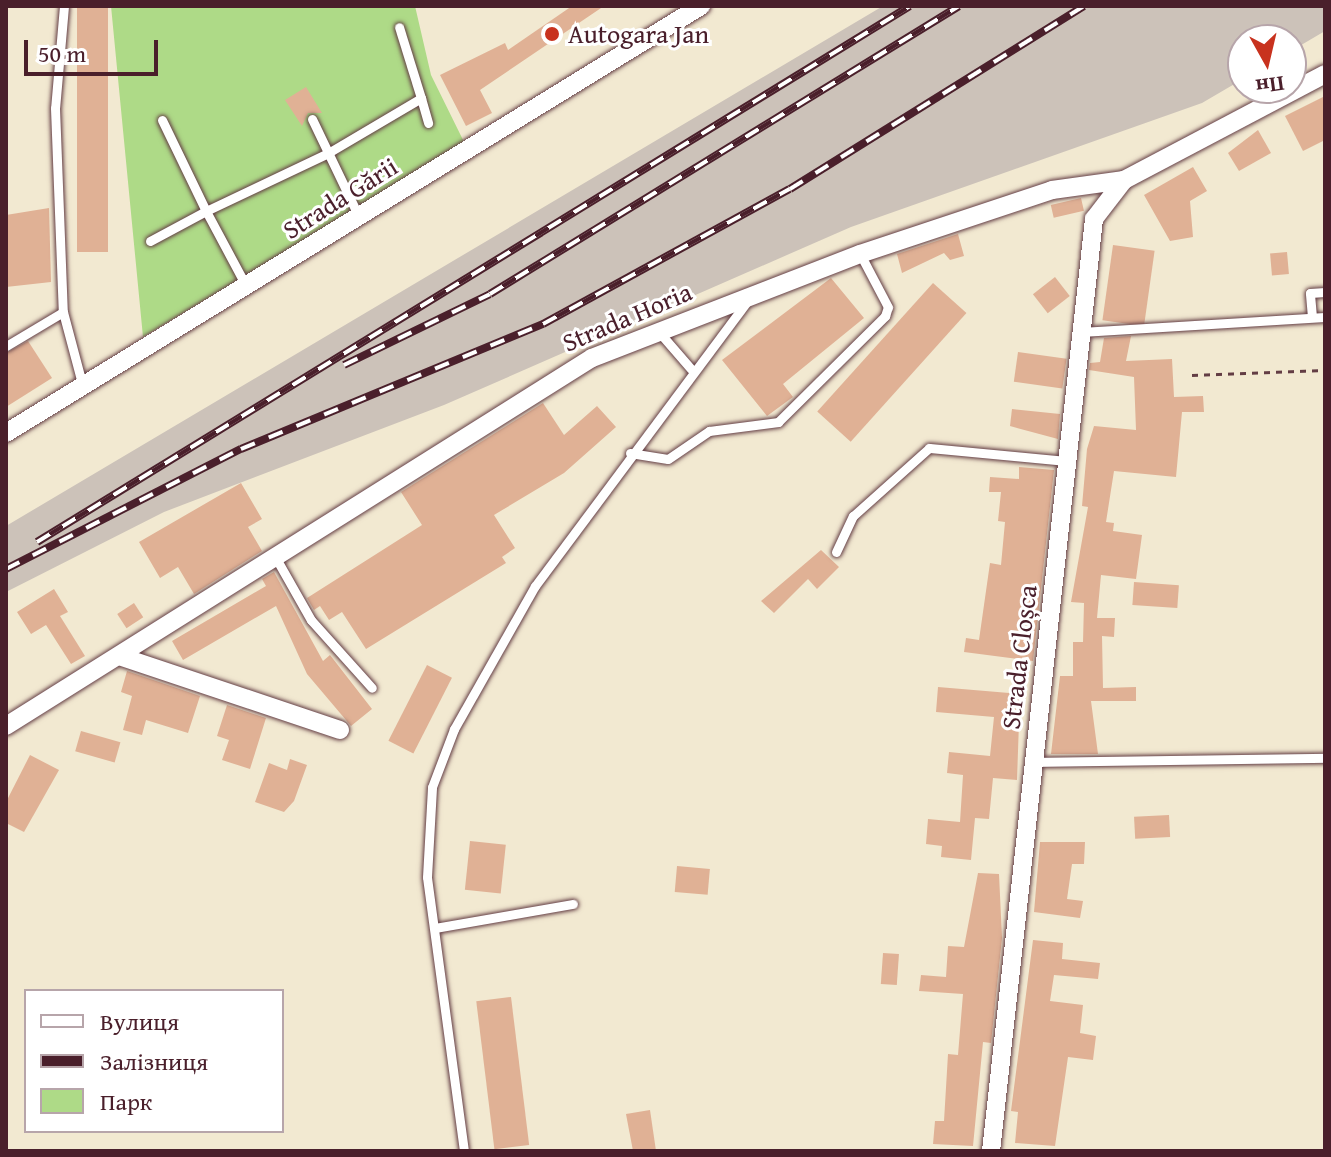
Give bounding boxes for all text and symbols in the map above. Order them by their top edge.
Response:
place label: Autogara Jan [568,18,709,50]
scale bar [28,24,162,74]
north arrow [1227,24,1307,104]
marker: Autogara Jan [543,25,561,43]
text: 50 m [38,36,86,71]
text: Пн [1254,68,1286,104]
street label: Strada Gării [277,150,403,246]
street label: Strada Horia [558,276,696,358]
street label: Strada Cloșca [995,583,1043,731]
legend [24,989,284,1133]
text: Вулиця [100,1004,179,1039]
text: Залізниця [100,1044,208,1079]
text: Парк [100,1084,152,1119]

